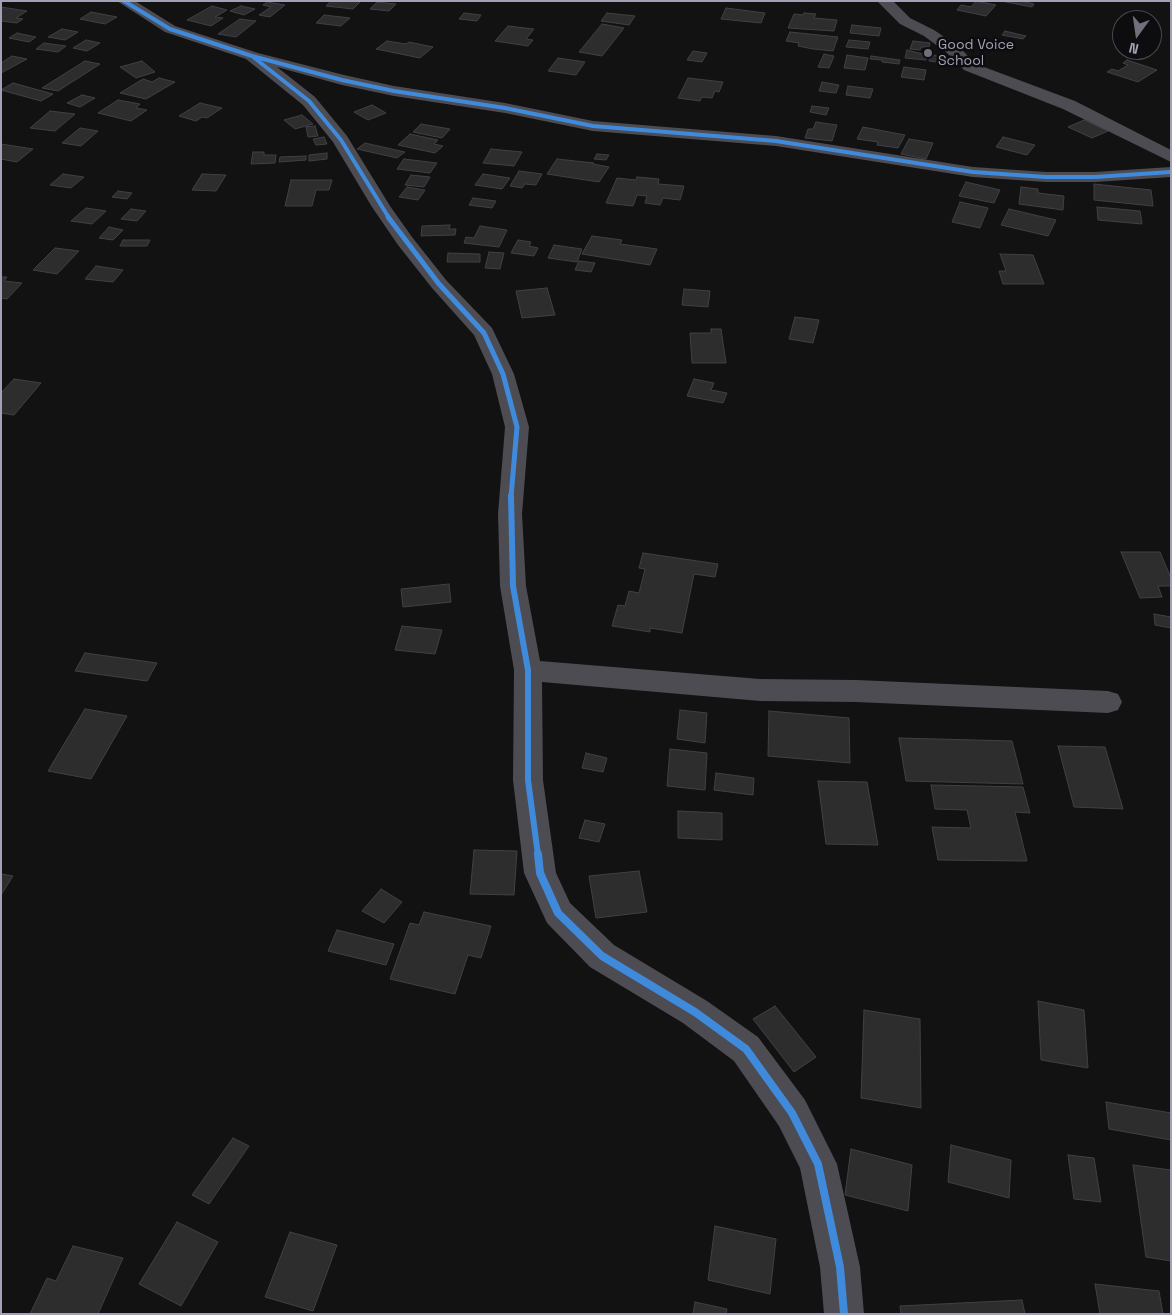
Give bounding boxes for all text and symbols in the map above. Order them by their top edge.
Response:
north arrow [1112,10,1162,60]
place label: Good Voice School [938,37,1014,70]
text: N [1127,39,1140,58]
marker: Good Voice School [922,47,934,59]

